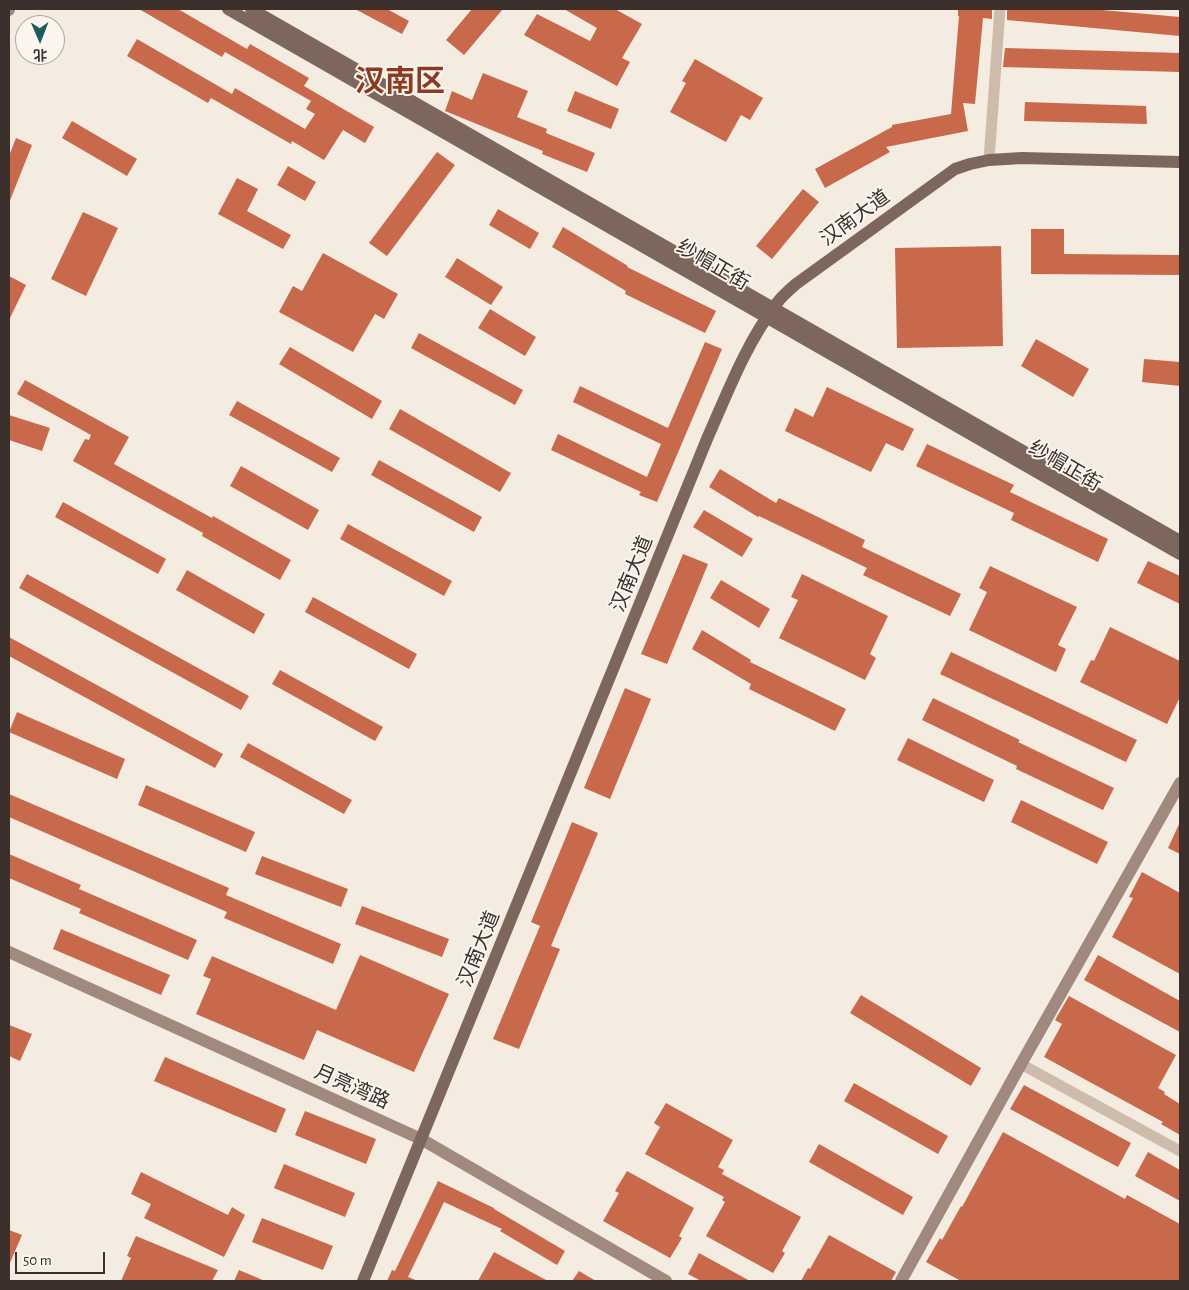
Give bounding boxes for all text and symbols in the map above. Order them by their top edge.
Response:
north arrow [15,15,65,65]
text: 北 [33,47,47,61]
district label: 汉南区 [355,64,445,100]
street label: 汉南大道 [816,185,894,251]
street label: 纱帽正街 [672,235,754,295]
street label: 纱帽正街 [1024,436,1106,496]
street label: 汉南大道 [606,532,658,616]
street label: 汉南大道 [453,907,505,991]
street label: 月亮湾路 [311,1060,393,1114]
scale bar [18,1242,108,1274]
text: 50 m [23,1253,52,1268]

